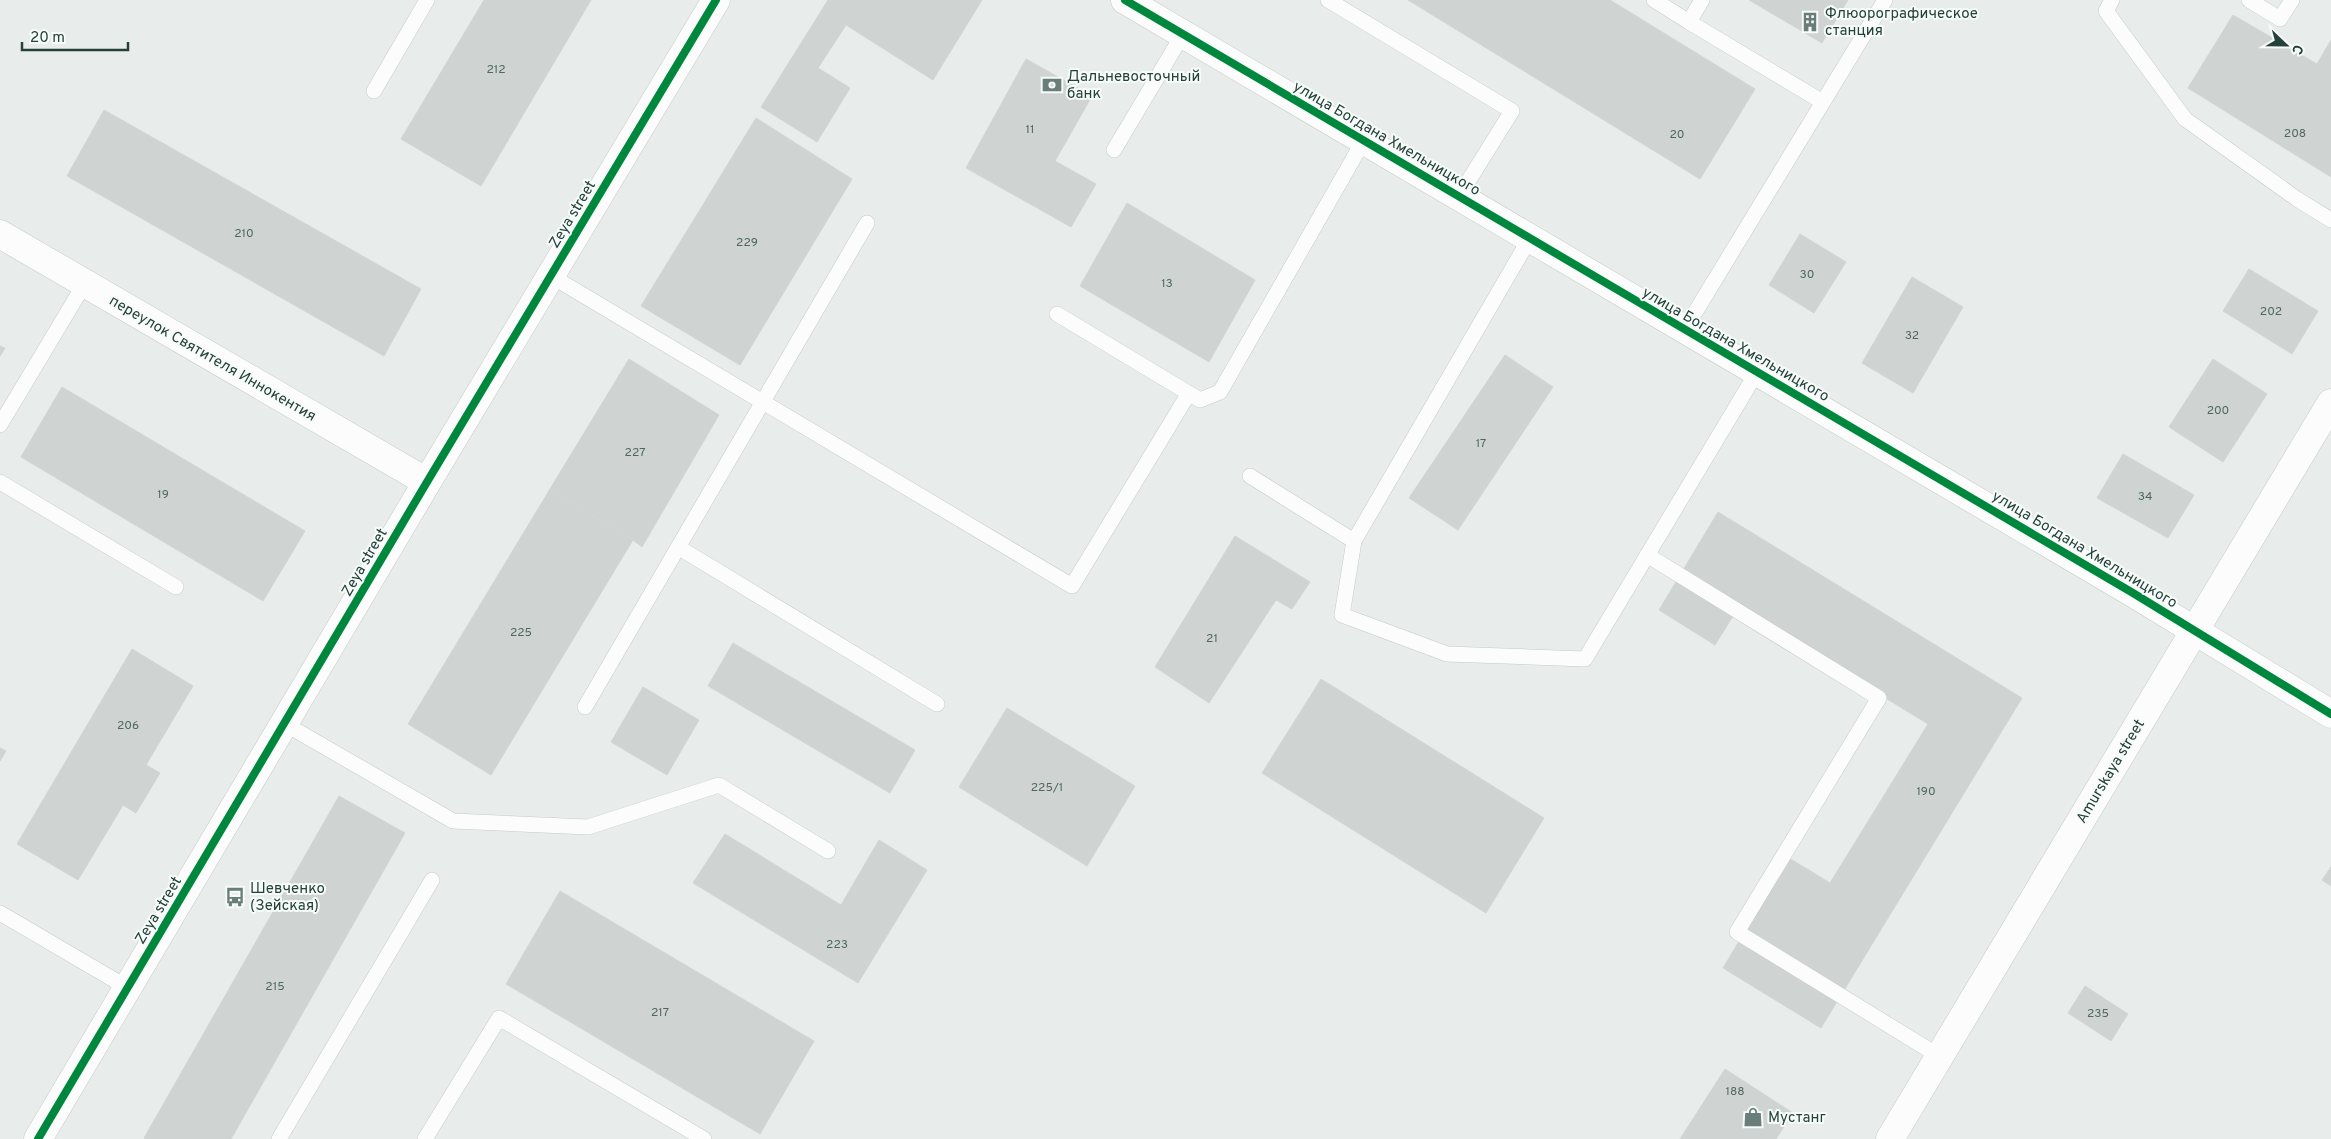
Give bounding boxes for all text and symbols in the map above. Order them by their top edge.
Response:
place label: Флюорографическое станция [1825,5,1978,41]
building icon: Флюорографическое станция [1799,11,1821,33]
scale bar [22,20,129,52]
north arrow [2261,20,2311,70]
text: 20 m [30,29,65,48]
text: С [2287,42,2306,57]
house number: 212 [486,62,506,78]
place label: Дальневосточный банк [1067,68,1200,104]
bank icon: Дальневосточный банк [1041,74,1063,96]
street label: улица Богдана Хмельницкого [1289,78,1483,201]
house number: 11 [1026,122,1034,138]
house number: 208 [2284,126,2306,142]
house number: 20 [1669,127,1685,143]
street label: Zeya street [546,177,601,252]
house number: 210 [234,226,254,242]
house number: 229 [736,235,758,251]
house number: 30 [1800,267,1814,283]
house number: 13 [1161,276,1173,292]
street label: улица Богдана Хмельницкого [1638,284,1832,407]
street label: переулок Святителя Иннокентия [105,292,319,426]
house number: 202 [2260,304,2282,320]
house number: 32 [1905,328,1919,344]
house number: 200 [2207,403,2229,419]
house number: 17 [1476,436,1486,452]
house number: 227 [625,445,645,461]
house number: 19 [157,487,169,503]
street label: улица Богдана Хмельницкого [1988,487,2180,613]
house number: 34 [2138,489,2152,505]
street label: Zeya street [338,525,392,600]
house number: 225 [510,625,532,641]
house number: 21 [1206,631,1218,647]
street label: Amurskaya street [2073,716,2150,827]
house number: 206 [117,718,139,734]
house number: 225/1 [1031,780,1063,796]
house number: 190 [1916,784,1936,800]
street label: Zeya street [132,873,187,948]
place label: Шевченко (Зейская) [250,880,325,916]
bus stop icon: Шевченко (Зейская) [224,886,246,908]
house number: 223 [826,937,848,953]
house number: 215 [265,979,285,995]
house number: 217 [651,1005,669,1021]
house number: 235 [2087,1006,2109,1022]
house number: 188 [1725,1084,1745,1100]
shop icon: Мустанг [1742,1106,1764,1128]
place label: Мустанг [1768,1109,1826,1128]

